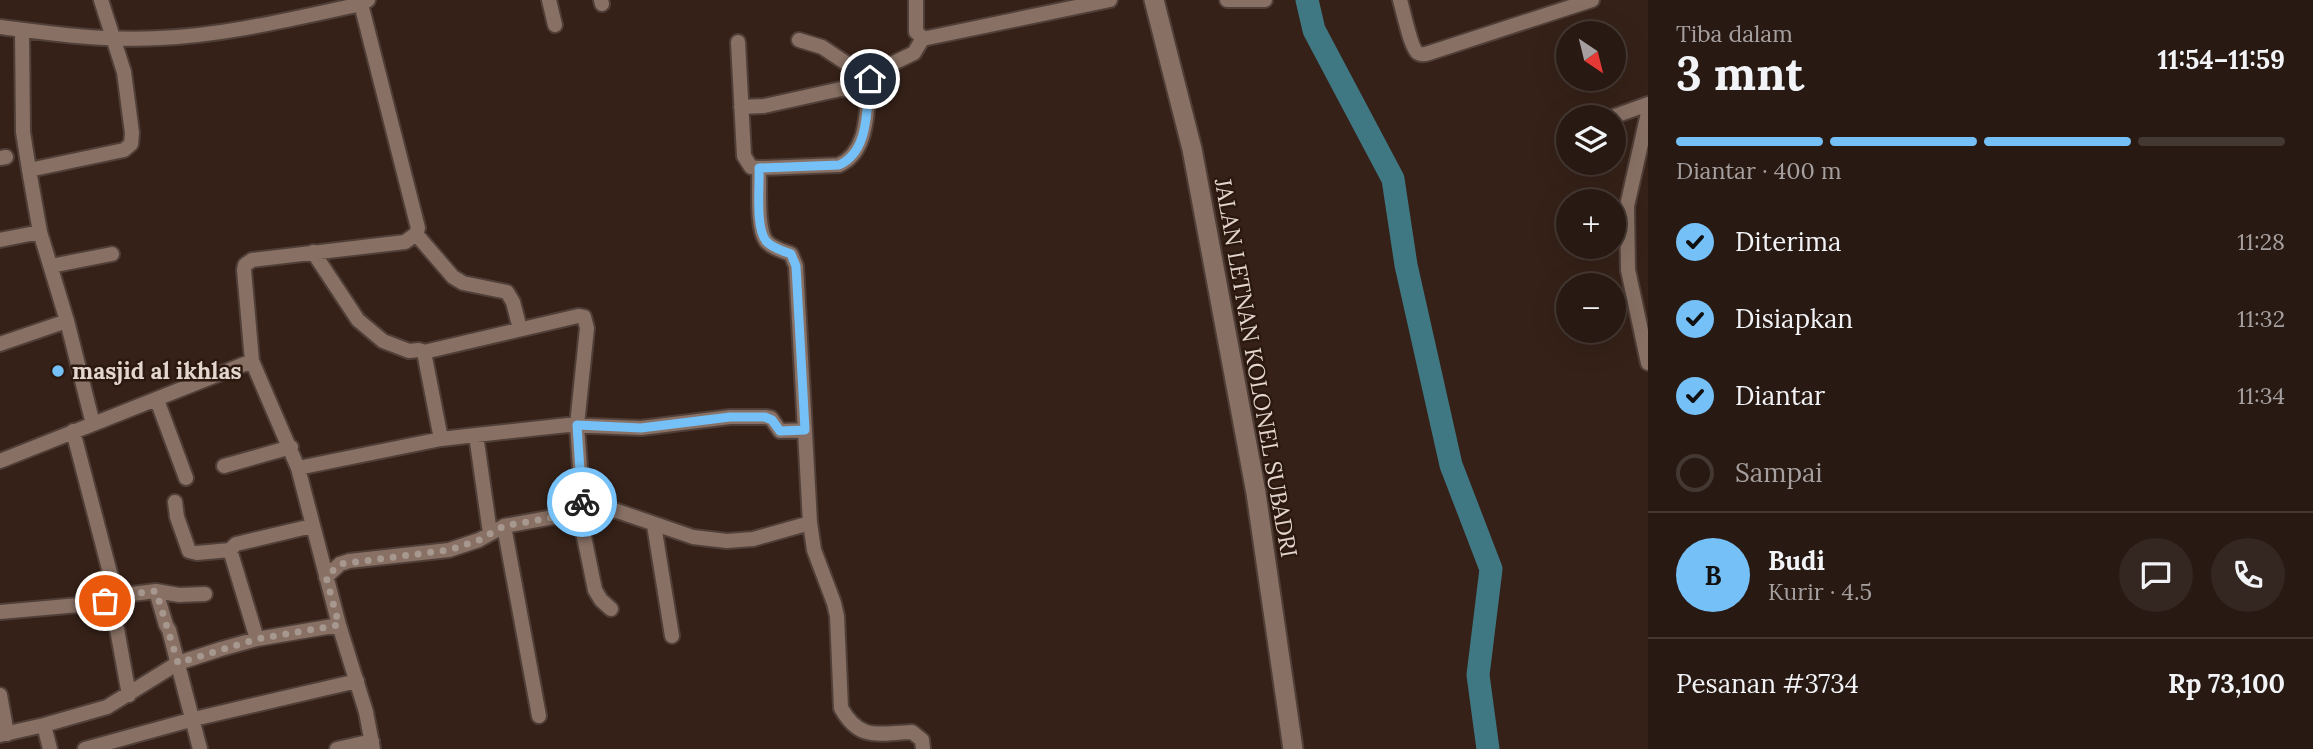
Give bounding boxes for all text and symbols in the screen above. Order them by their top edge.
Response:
text: Tiba dalam [1676,19,1793,48]
north arrow [1556,21,1626,91]
map controls [1556,21,1626,343]
text: 11:54–11:59 [2158,43,2285,76]
text: 3 mnt [1676,44,1804,103]
pin [840,49,900,109]
icon: home [851,60,889,98]
button: layers [1556,105,1626,175]
text: Diantar · 400 m [1676,156,1841,185]
street label: JALAN LETNAN KOLONEL SUBADRI [1209,175,1304,560]
button: + [1556,189,1626,259]
icon: check [1676,223,1714,261]
text: Diterima [1735,225,1841,258]
text: 11:28 [2237,227,2285,256]
button: − [1556,273,1626,343]
icon: check [1676,300,1714,338]
text: Disiapkan [1735,302,1853,335]
text: 11:32 [2237,304,2285,333]
place label: masjid al ikhlas [72,356,242,385]
marker: masjid al ikhlas [50,363,66,379]
icon: check [1676,377,1714,415]
text: Diantar [1735,379,1825,412]
text: 11:34 [2237,381,2285,410]
text: Sampai [1735,456,1823,489]
courier [547,467,617,537]
icon: bike [563,483,601,521]
button: chat [2119,538,2193,612]
button: phone [2211,538,2285,612]
text: Budi [1768,544,1825,577]
text: B [1704,559,1722,592]
pin [75,571,135,631]
text: Kurir · 4.5 [1768,577,1872,606]
icon: bag [86,582,124,620]
text: Pesanan #3734 [1676,667,1859,700]
text: Rp 73,100 [2168,667,2285,700]

